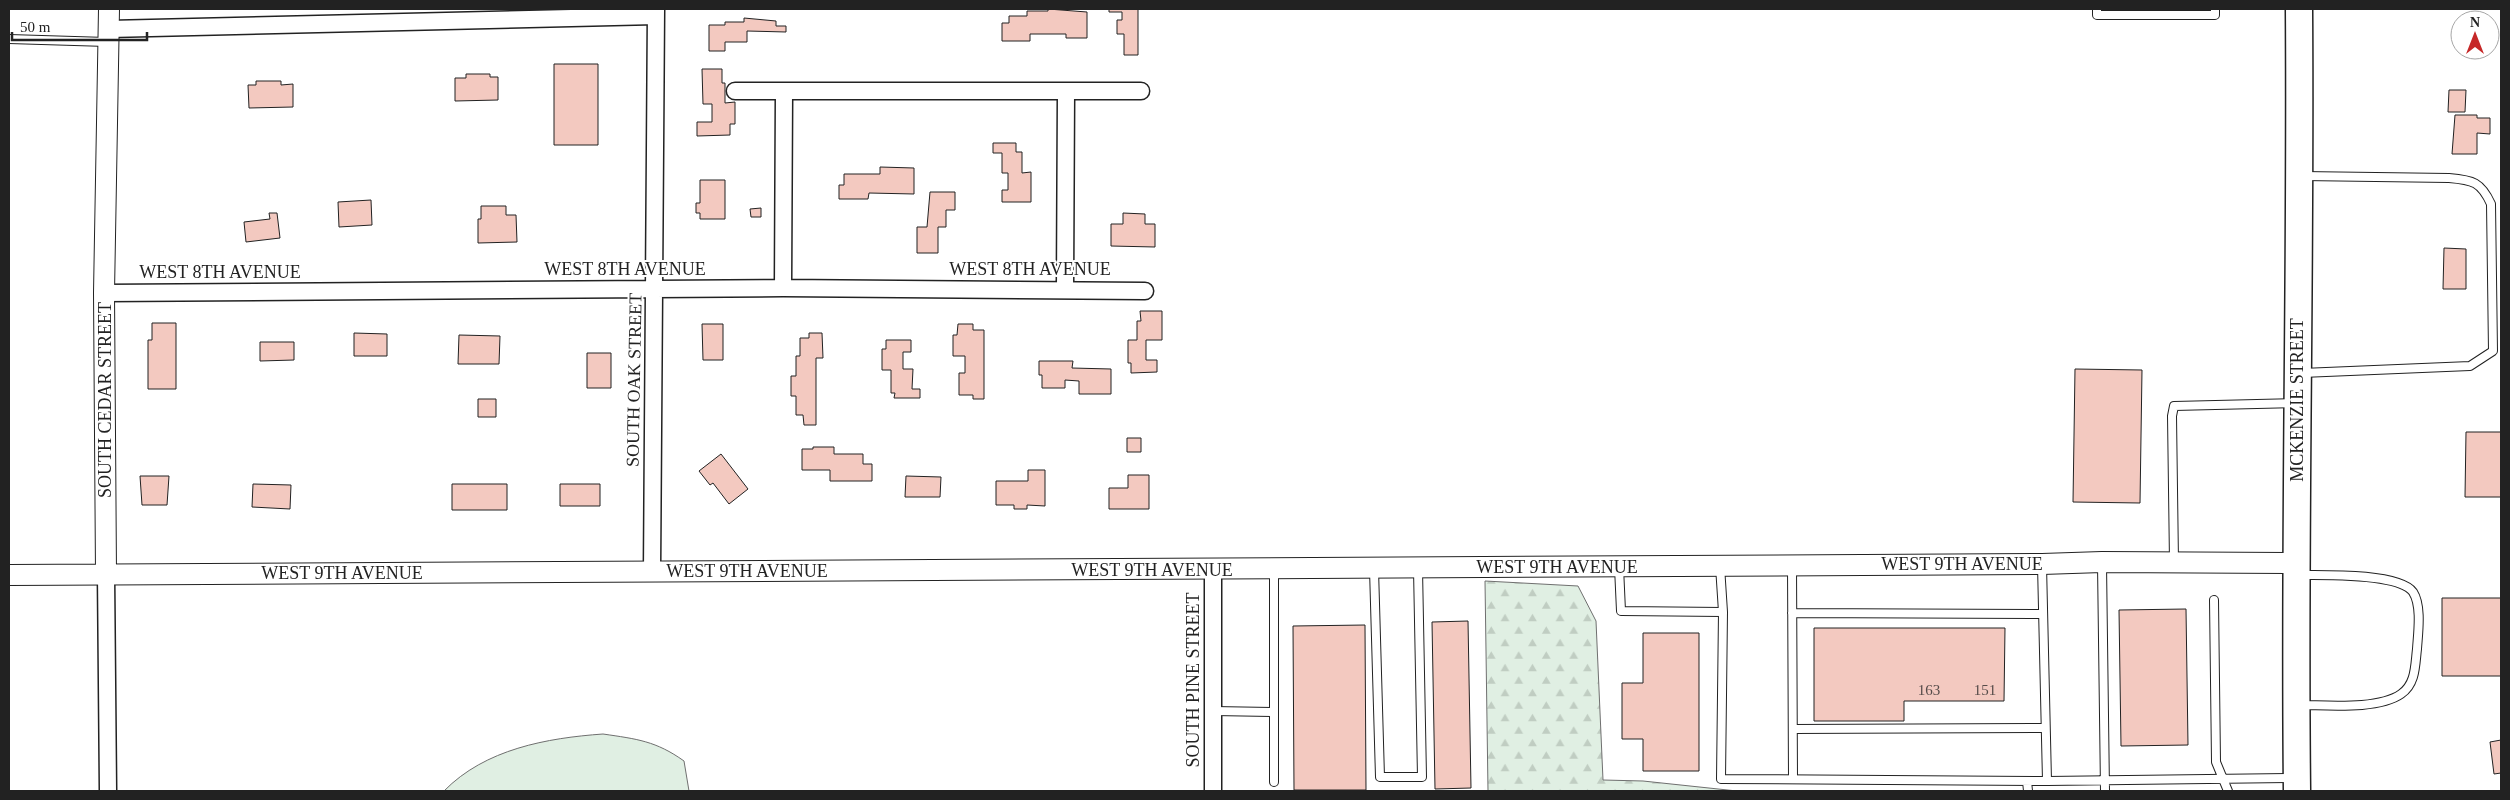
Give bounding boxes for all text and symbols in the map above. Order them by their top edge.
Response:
scale bar [12,10,148,42]
north arrow [2450,10,2500,60]
text: N [2470,15,2480,30]
text: 50 m [20,19,51,35]
street label: WEST 8TH AVENUE [544,259,706,279]
street label: WEST 8TH AVENUE [949,259,1111,279]
street label: WEST 8TH AVENUE [139,262,301,282]
street label: SOUTH OAK STREET [622,293,646,467]
street label: SOUTH CEDAR STREET [95,302,115,498]
street label: MCKENZIE STREET [2287,318,2307,482]
street label: WEST 9TH AVENUE [1881,554,2043,574]
street label: WEST 9TH AVENUE [1476,557,1638,577]
street label: WEST 9TH AVENUE [1071,560,1233,580]
street label: WEST 9TH AVENUE [666,561,828,581]
street label: WEST 9TH AVENUE [261,563,423,583]
street label: SOUTH PINE STREET [1183,592,1203,768]
house number: 163 [1918,682,1940,698]
house number: 151 [1974,682,1996,698]

